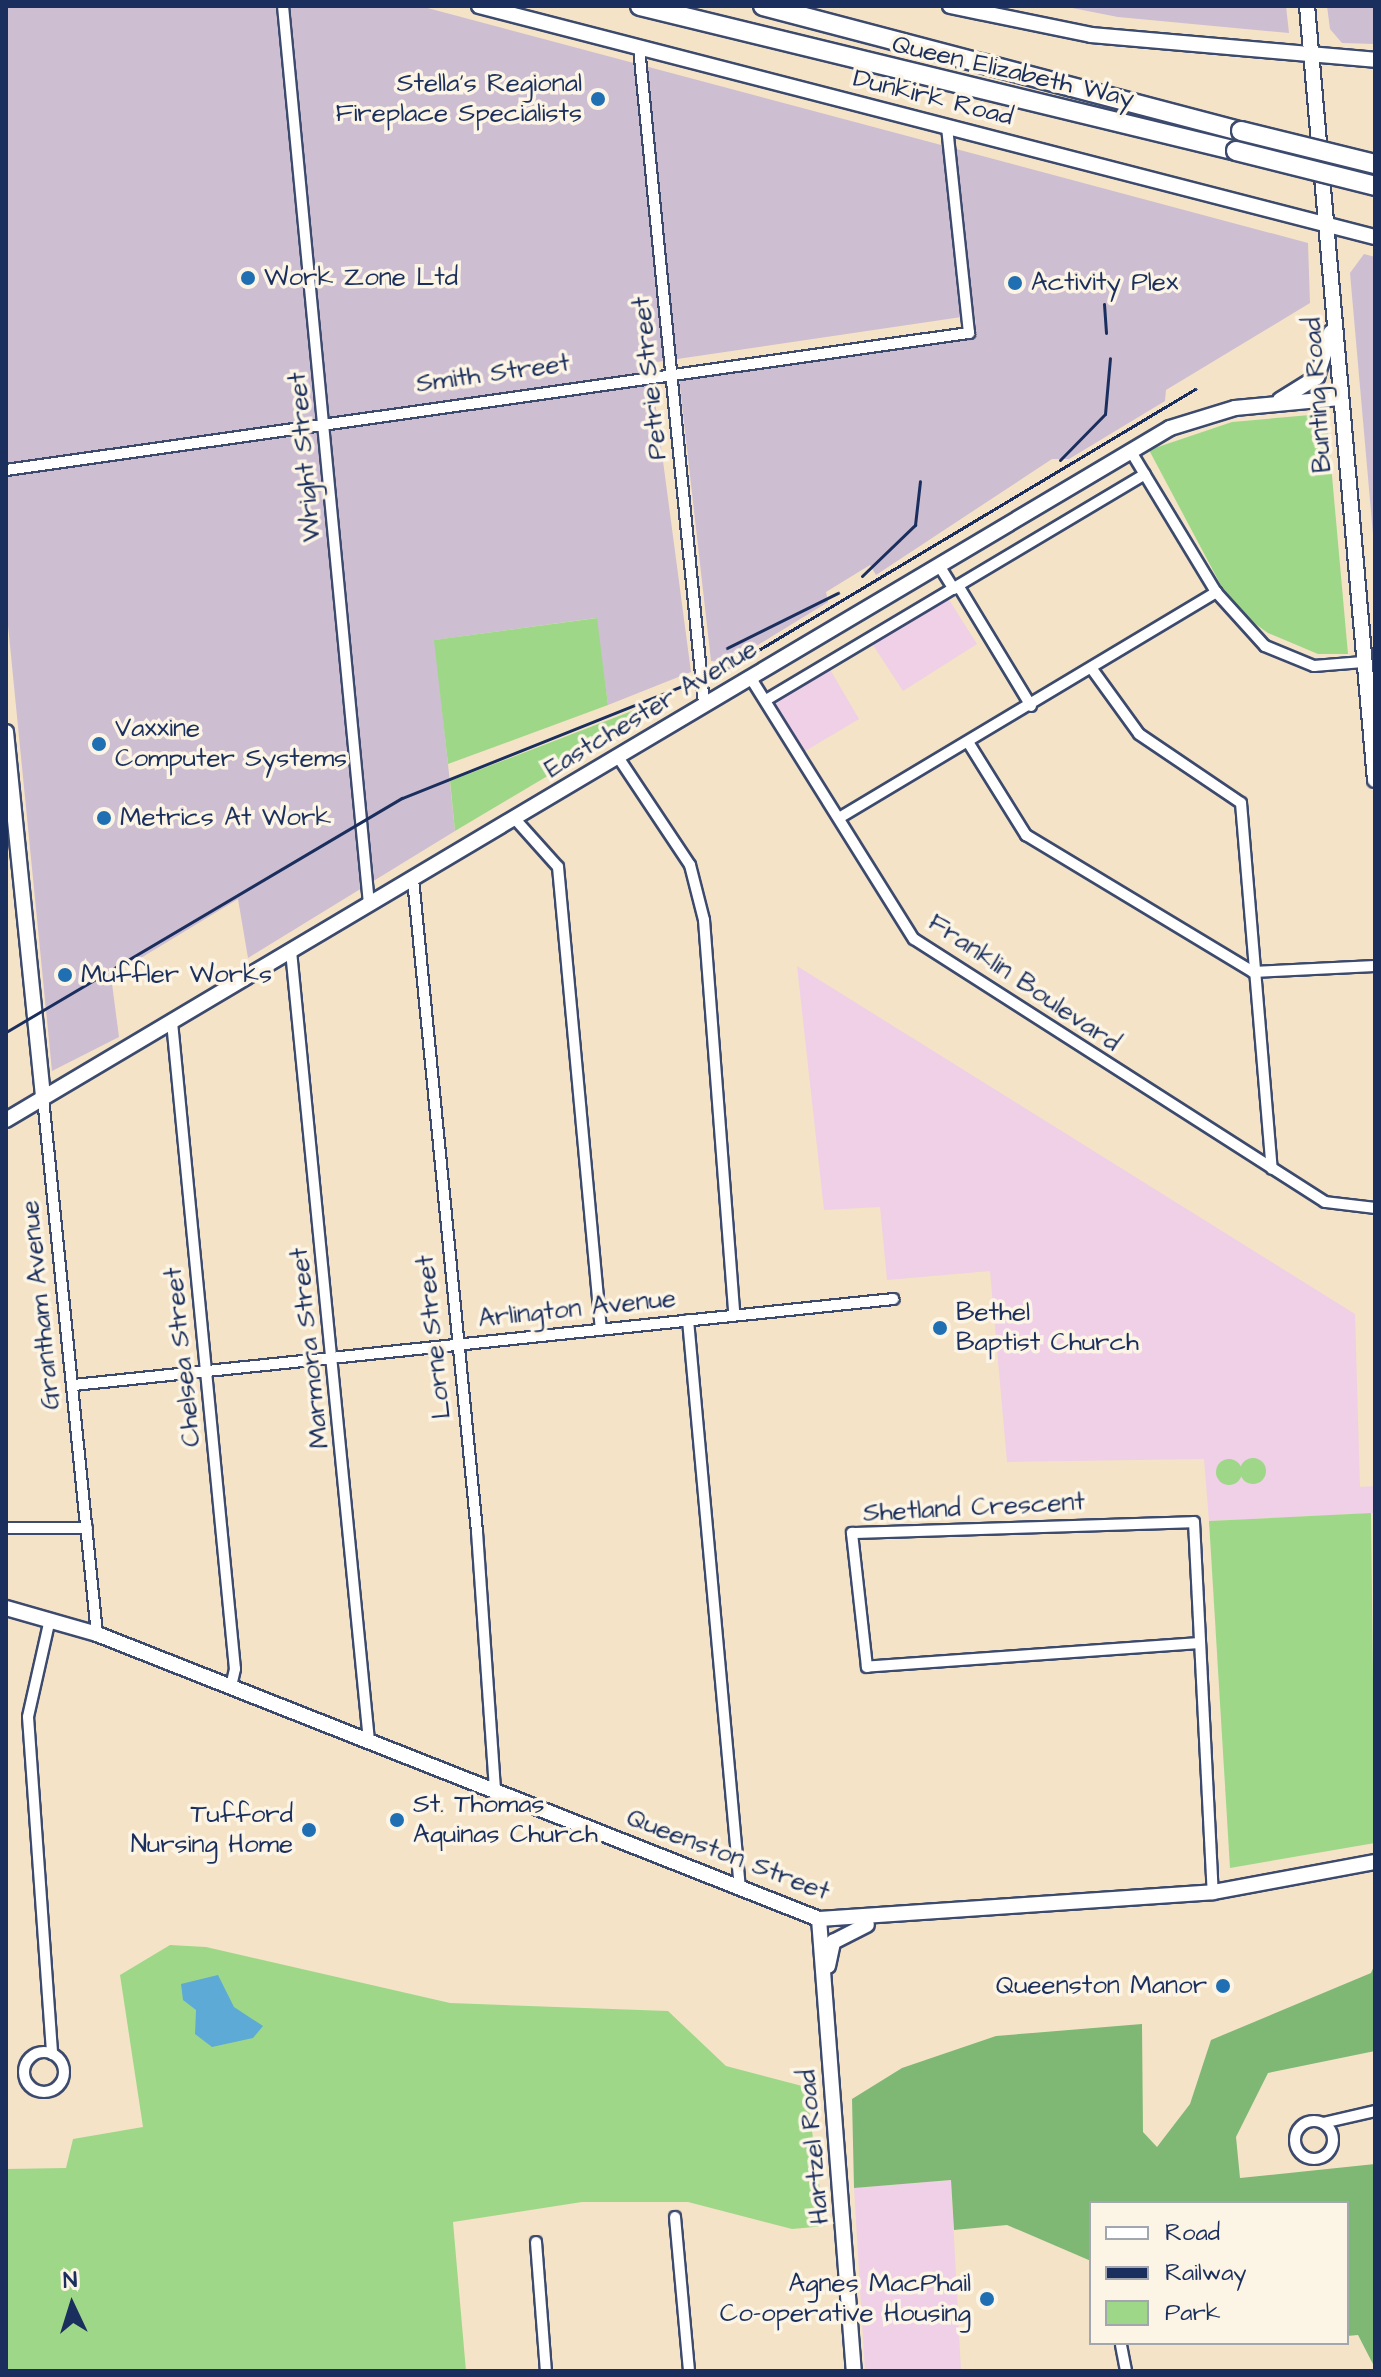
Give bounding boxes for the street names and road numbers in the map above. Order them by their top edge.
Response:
street label: Queen Elizabeth Way [889,29,1137,115]
street label: Dunkirk Road [850,63,1016,133]
street label: Petrie Street [626,295,674,461]
street label: Bunting Road [1297,316,1339,474]
street label: Smith Street [414,348,572,400]
street label: Wright Street [282,371,328,543]
street label: Eastchester Avenue [539,633,763,785]
street label: Franklin Boulevard [922,907,1126,1059]
street label: Grantham Avenue [14,1199,68,1411]
street label: Marmora Street [284,1246,336,1450]
street label: Lorne Street [410,1253,458,1421]
street label: Chelsea Street [158,1266,208,1448]
street label: Arlington Avenue [477,1283,677,1335]
street label: Shetland Crescent [862,1487,1086,1529]
street label: Queenston Street [622,1802,834,1908]
street label: Hartzel Road [792,2068,836,2226]

